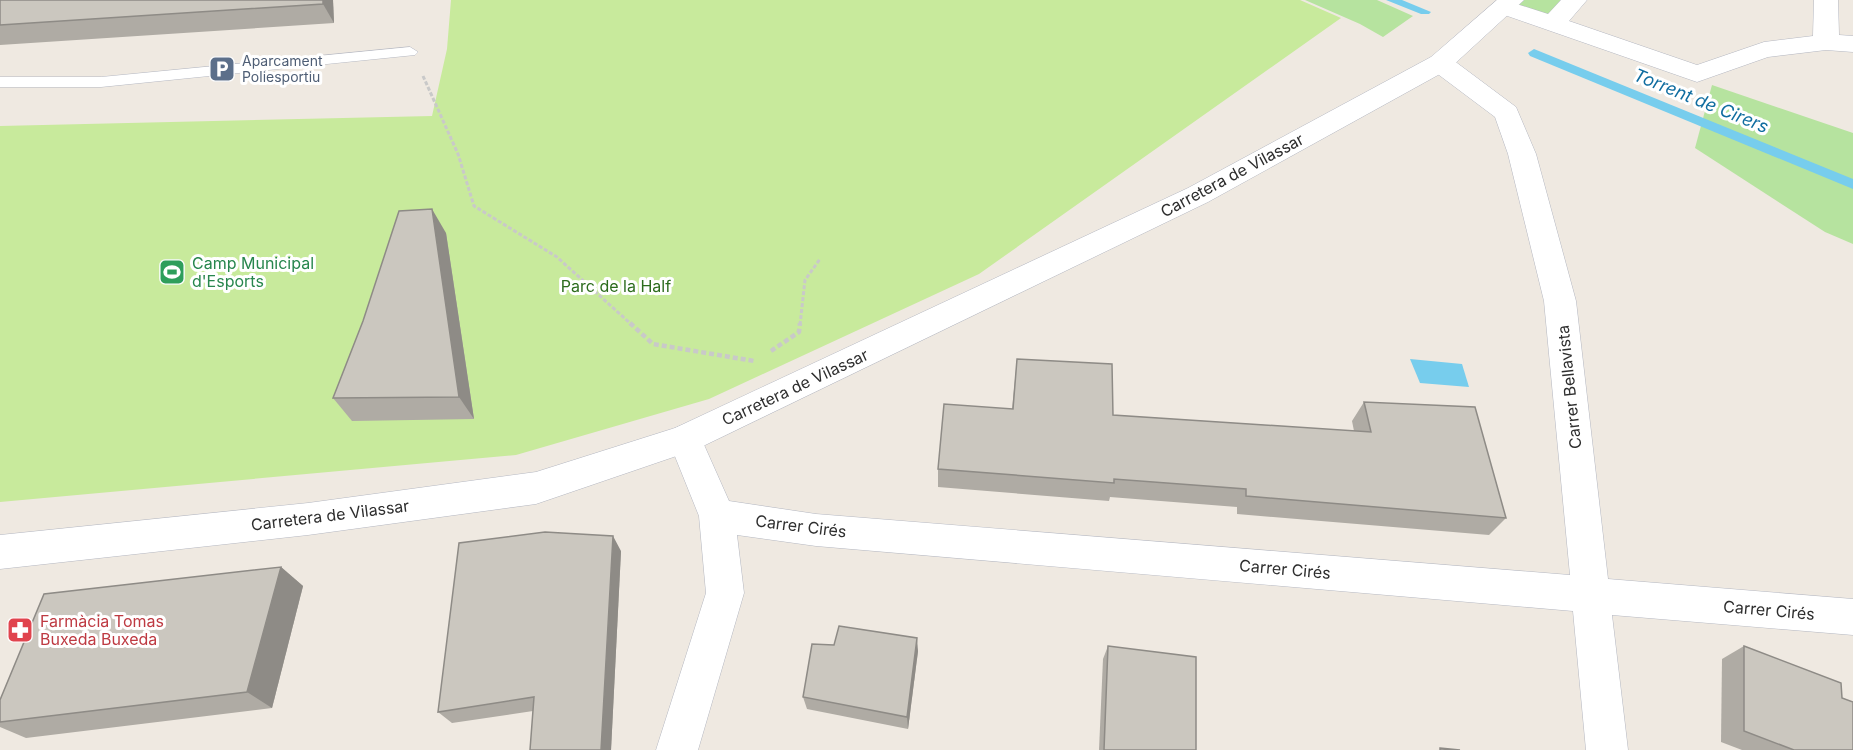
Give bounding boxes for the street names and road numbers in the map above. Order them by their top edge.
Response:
street label: Carretera de Vilassar [1157,129,1307,221]
street label: Carrer Bellavista [1553,324,1585,450]
street label: Carretera de Vilassar [719,344,871,430]
street label: Carretera de Vilassar [250,495,410,535]
street label: Carrer Cirés [754,510,848,542]
street label: Carrer Cirés [1238,555,1332,583]
street label: Carrer Cirés [1722,596,1816,624]

